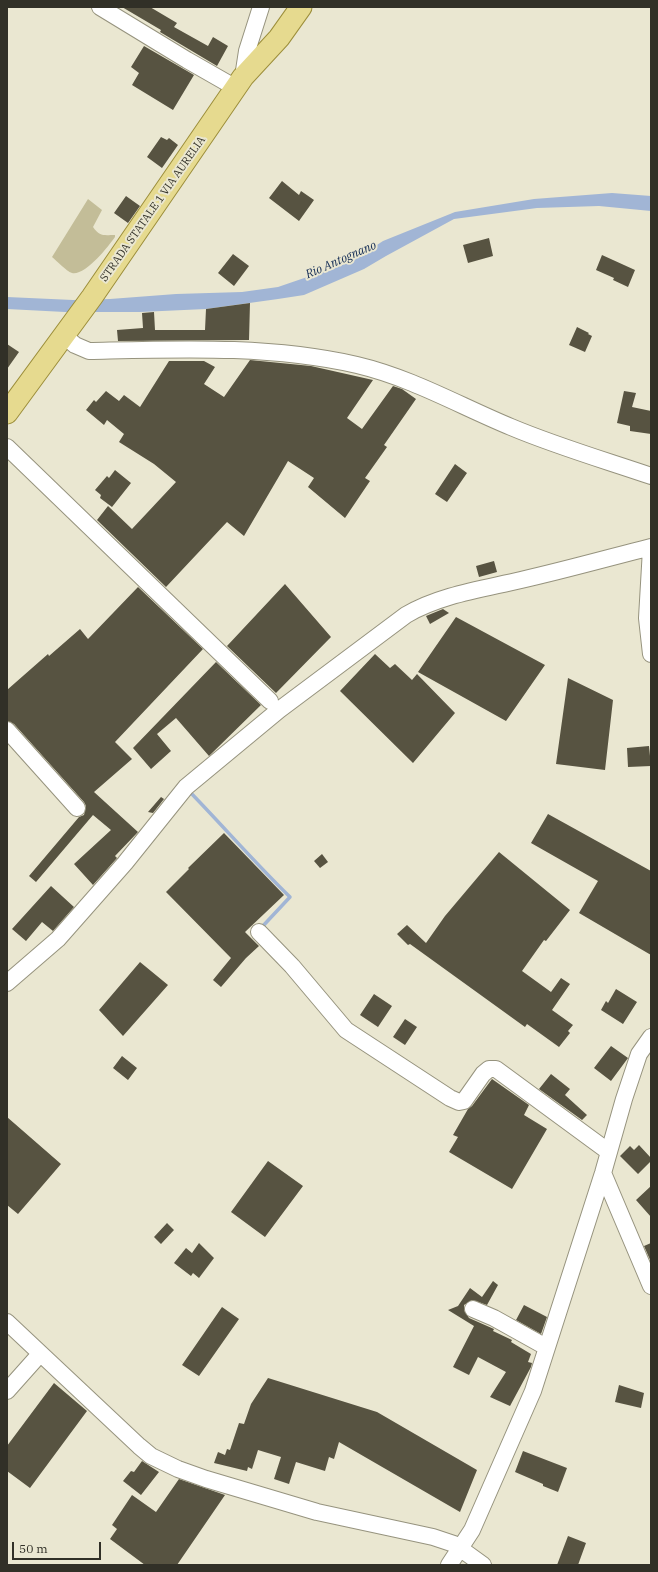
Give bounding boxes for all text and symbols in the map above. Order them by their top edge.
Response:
street label: STRADA STATALE 1 VIA AURELIA [98,134,208,284]
water label: Rio Antognano [303,238,379,282]
scale bar [14,1534,103,1560]
text: 50 m [19,1541,48,1556]

